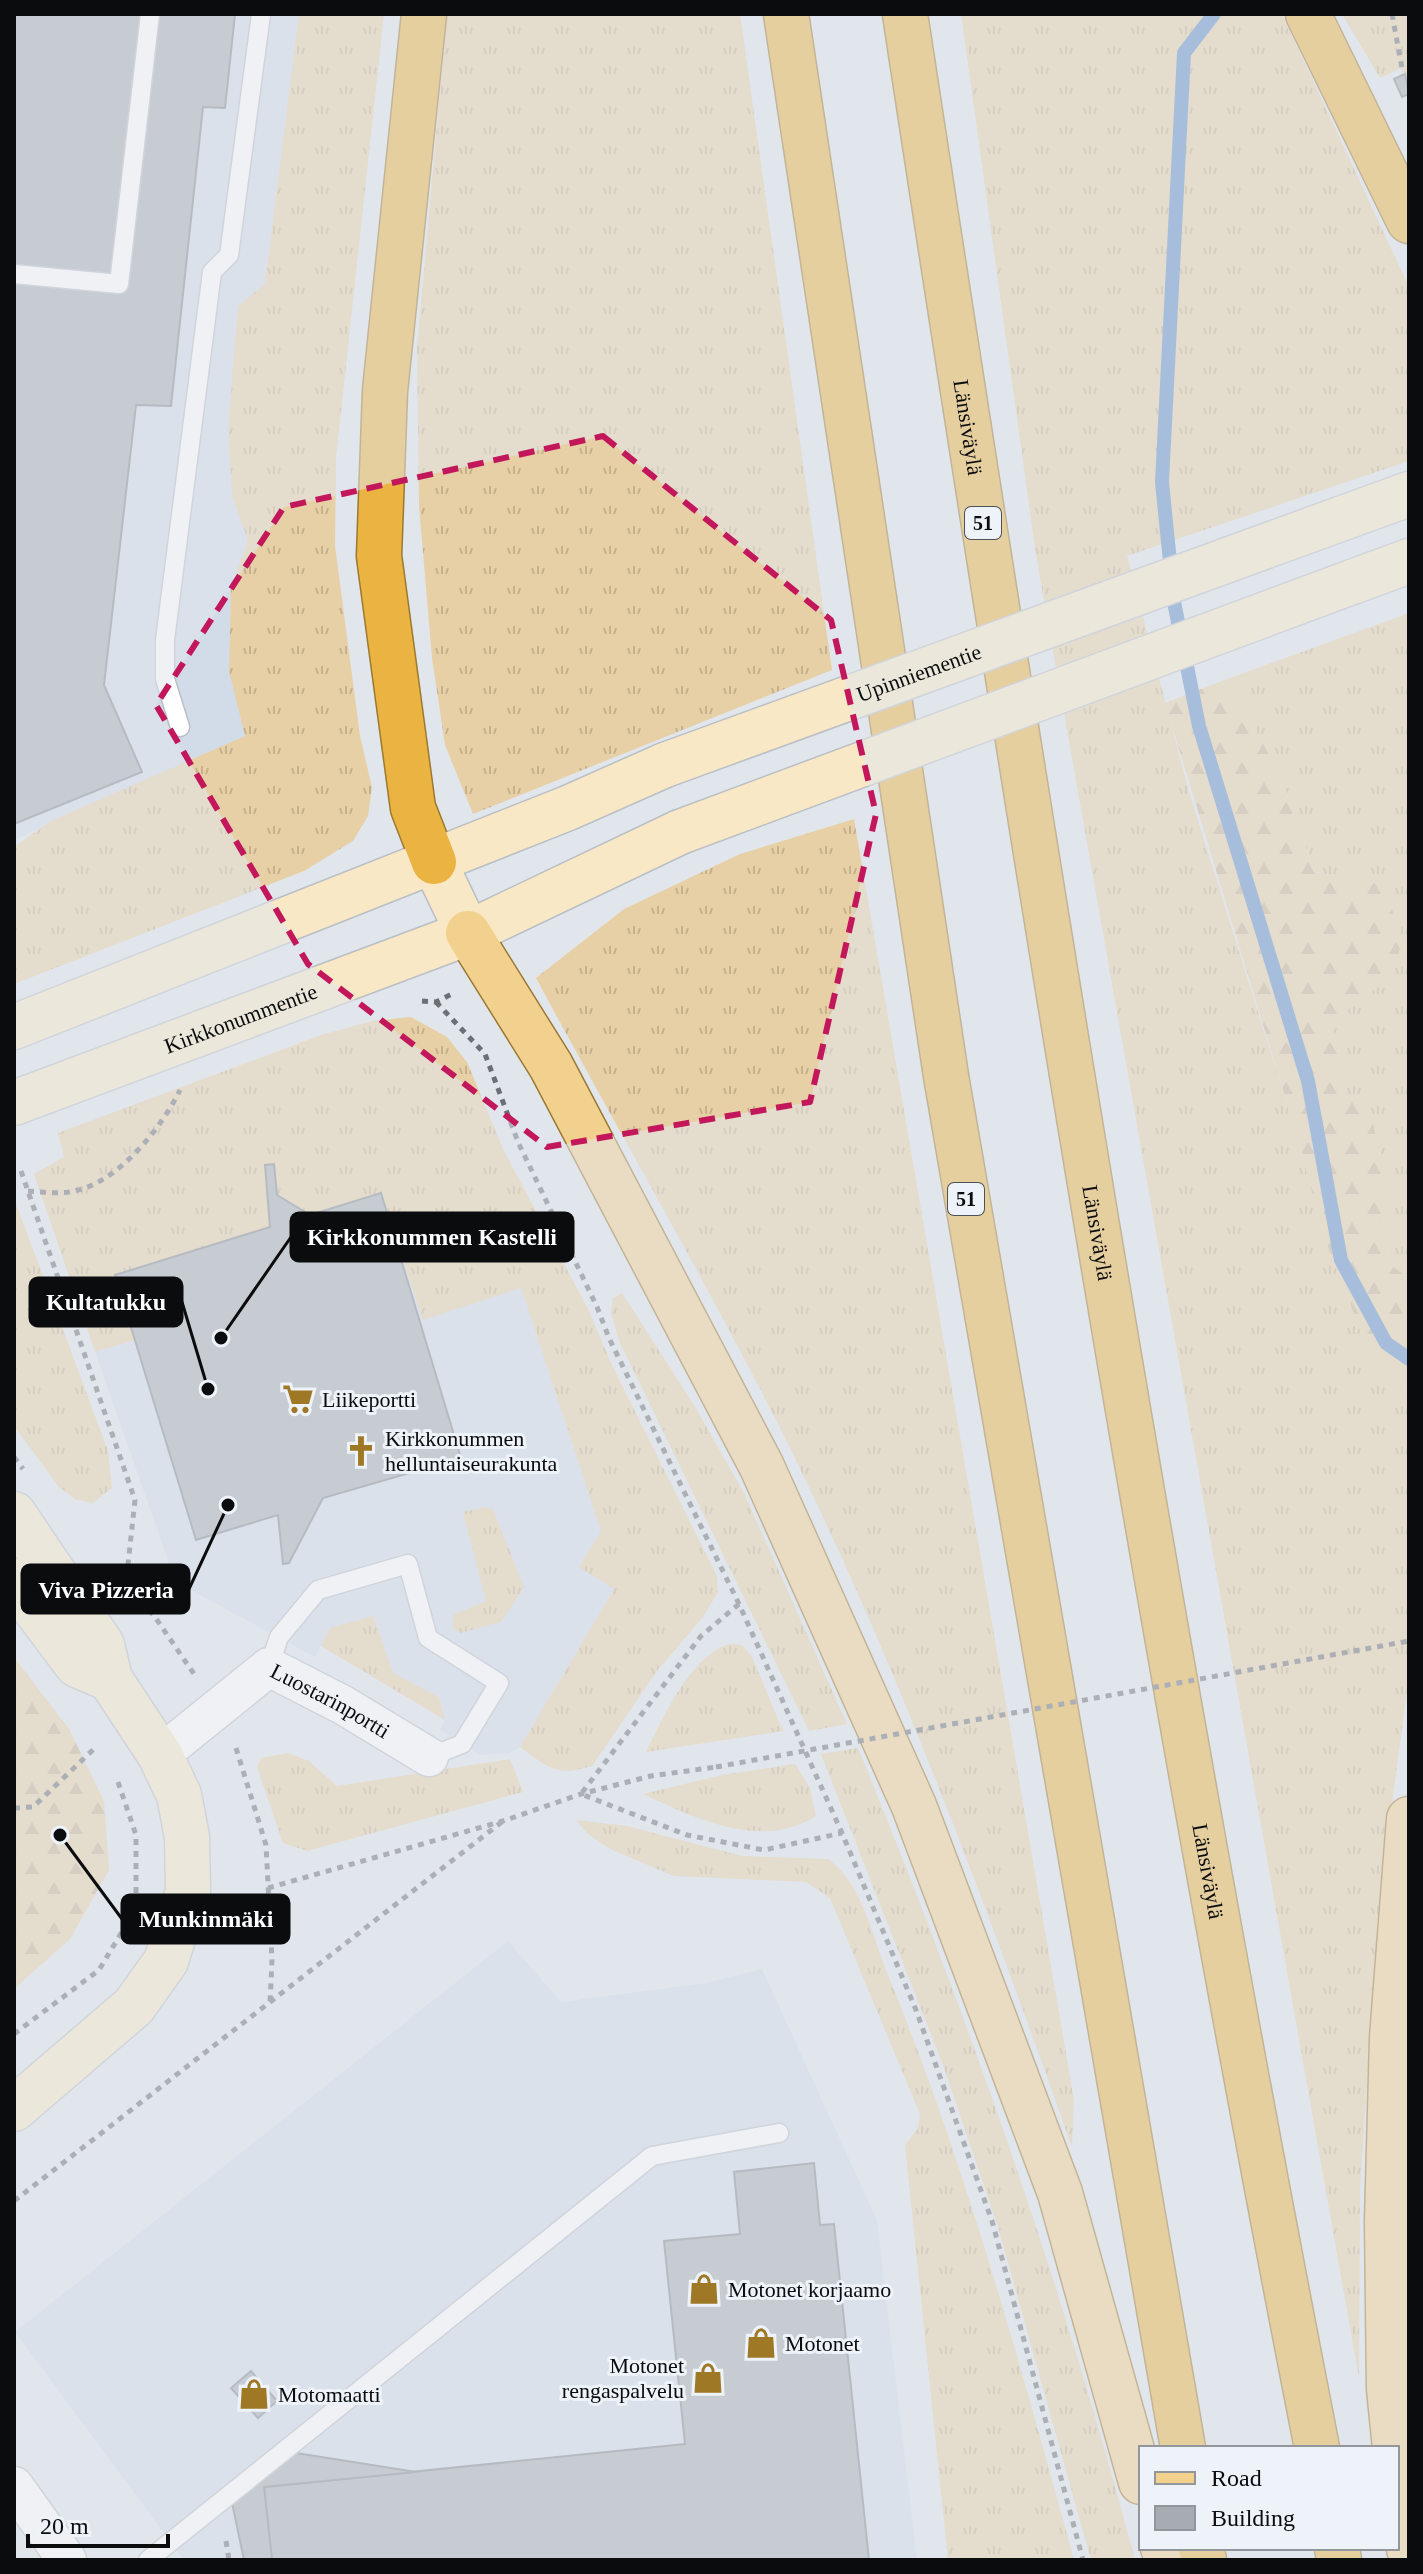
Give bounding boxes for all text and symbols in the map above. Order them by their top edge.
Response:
street label: Länsiväylä [949,377,988,477]
road number: 51 [965,507,1001,539]
street label: Upinniementie [853,638,984,707]
street label: Kirkkonummentie [161,978,321,1058]
road number: 51 [948,1183,984,1215]
street label: Länsiväylä [1078,1183,1119,1283]
callout: Kirkkonummen Kastelli [291,1213,573,1261]
text: Kirkkonummen Kastelli [307,1224,557,1250]
callout: Kultatukku [30,1278,182,1326]
text: Kultatukku [46,1289,166,1315]
supermarket icon: Liikeportti [281,1382,315,1416]
place label: Liikeportti [322,1387,416,1412]
place label: Kirkkonummen helluntaiseurakunta [385,1426,558,1476]
church icon: Kirkkonummen helluntaiseurakunta [344,1434,378,1468]
callout: Viva Pizzeria [22,1565,189,1613]
text: Viva Pizzeria [38,1577,174,1603]
street label: Luostarinportti [267,1658,395,1743]
street label: Länsiväylä [1188,1822,1230,1921]
callout: Munkinmäki [122,1895,289,1943]
text: Munkinmäki [139,1906,274,1932]
shop icon: Motonet korjaamo [687,2272,721,2306]
place label: Motonet korjaamo [728,2277,891,2302]
shop icon: Motonet [744,2326,778,2360]
place label: Motonet [785,2331,860,2356]
place label: Motonet rengaspalvelu [562,2353,684,2403]
shop icon: Motonet rengaspalvelu [691,2361,725,2395]
shop icon: Motomaatti [237,2377,271,2411]
place label: Motomaatti [278,2382,381,2407]
legend [1139,2446,1399,2550]
text: Road [1211,2465,1262,2491]
scale bar [28,2498,168,2548]
text: Building [1211,2505,1295,2531]
text: 20 m [40,2513,89,2539]

